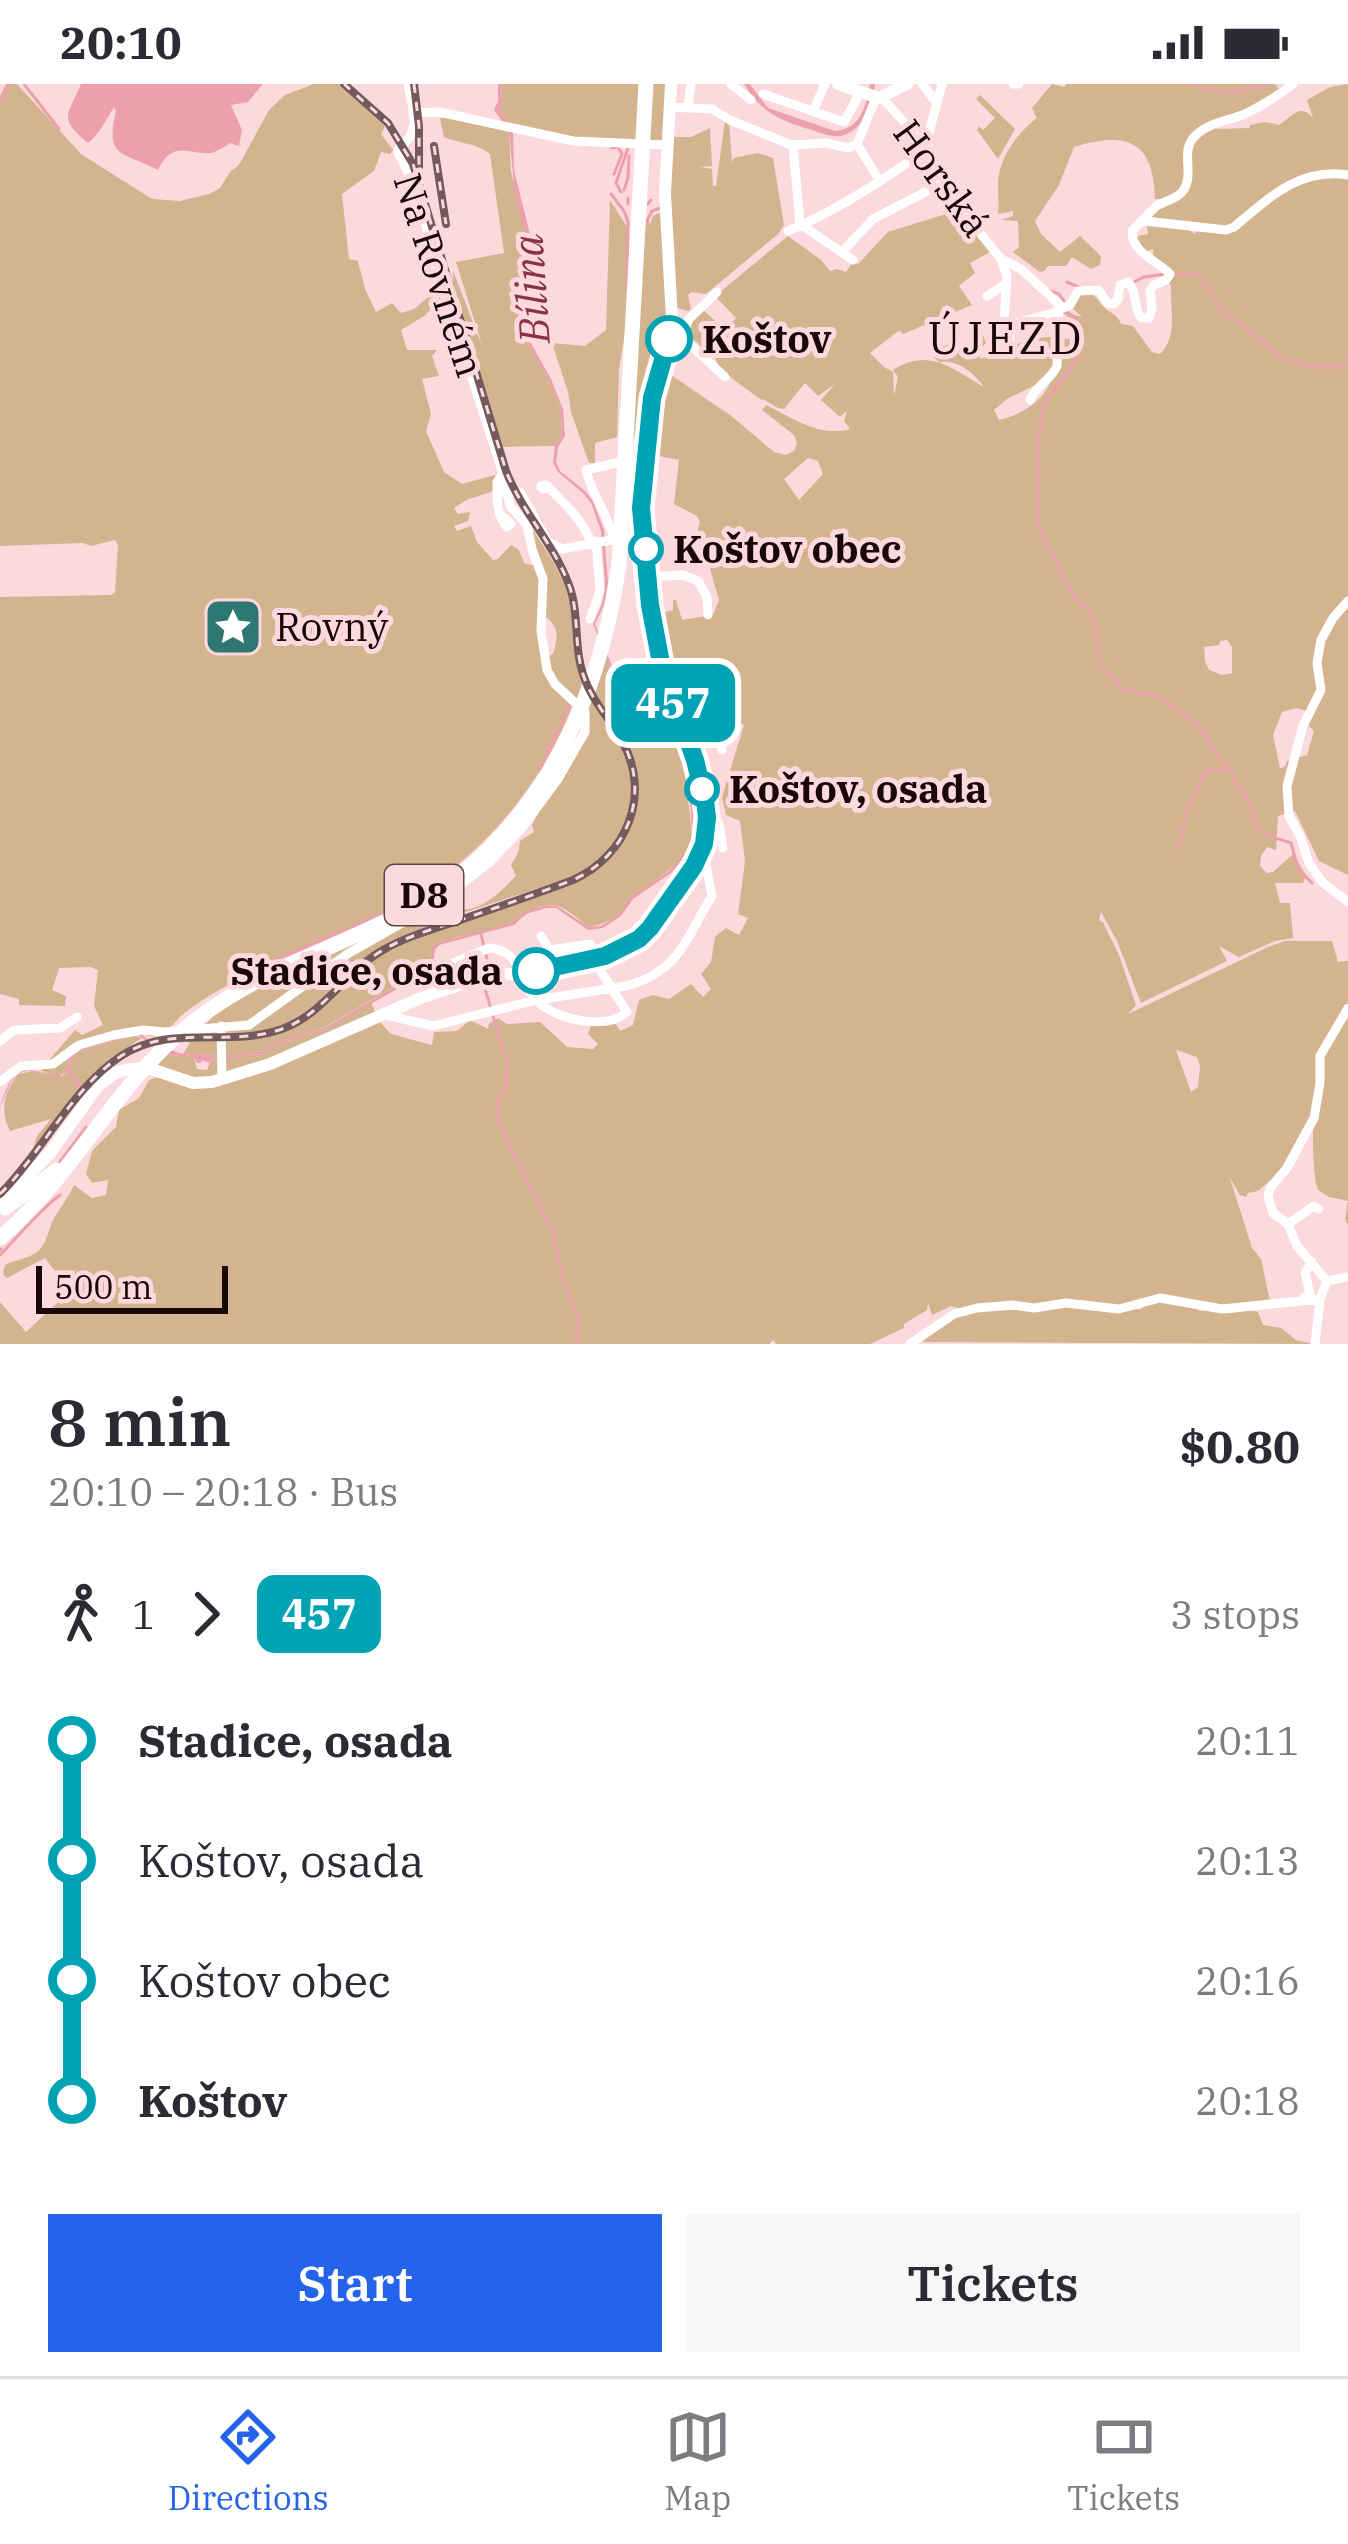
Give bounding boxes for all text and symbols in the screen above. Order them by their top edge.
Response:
text: 20:10 [60,13,182,71]
street label: Horská [883,109,1002,247]
street label: Na Rovném [383,166,496,383]
water label: Bílina [499,232,562,347]
district label: ÚJEZD [928,308,1084,366]
place label: Koštov [702,313,831,364]
marker: Koštov [647,317,691,361]
place label: Koštov obec [673,523,902,574]
marker: Koštov obec [630,533,662,565]
place icon: Rovný [202,596,264,658]
place label: Rovný [275,601,388,652]
line badge: 457 [604,664,742,742]
text: 457 [635,675,711,730]
place label: Koštov, osada [729,763,988,814]
marker: Koštov, osada [686,773,718,805]
road number: D8 [385,865,463,925]
place label: Stadice, osada [230,945,503,996]
marker: Stadice, osada [514,949,558,993]
scale bar [36,1260,228,1313]
text: 500 m [54,1265,153,1308]
text: 8 min [48,1378,231,1464]
text: $0.80 [1180,1417,1300,1475]
text: 20:10 – 20:18 · Bus [48,1466,398,1517]
icon: walk [48,1581,114,1647]
icon: forward [173,1581,239,1647]
text: 457 [281,1586,357,1641]
text: 1 [132,1589,155,1640]
text: 3 stops [1170,1589,1300,1640]
text: Stadice, osada [138,1711,453,1769]
text: 20:11 [1195,1715,1300,1766]
text: Koštov, osada [138,1831,424,1889]
text: 20:13 [1195,1835,1300,1886]
text: Koštov obec [138,1951,391,2009]
text: 20:16 [1195,1955,1300,2006]
text: Koštov [138,2071,287,2129]
text: 20:18 [1195,2075,1300,2126]
button: Start [48,2214,662,2352]
button: Tickets [686,2214,1300,2352]
tab: Directions [168,2404,329,2519]
tab: Map [664,2404,731,2519]
tab: Tickets [1067,2404,1180,2519]

